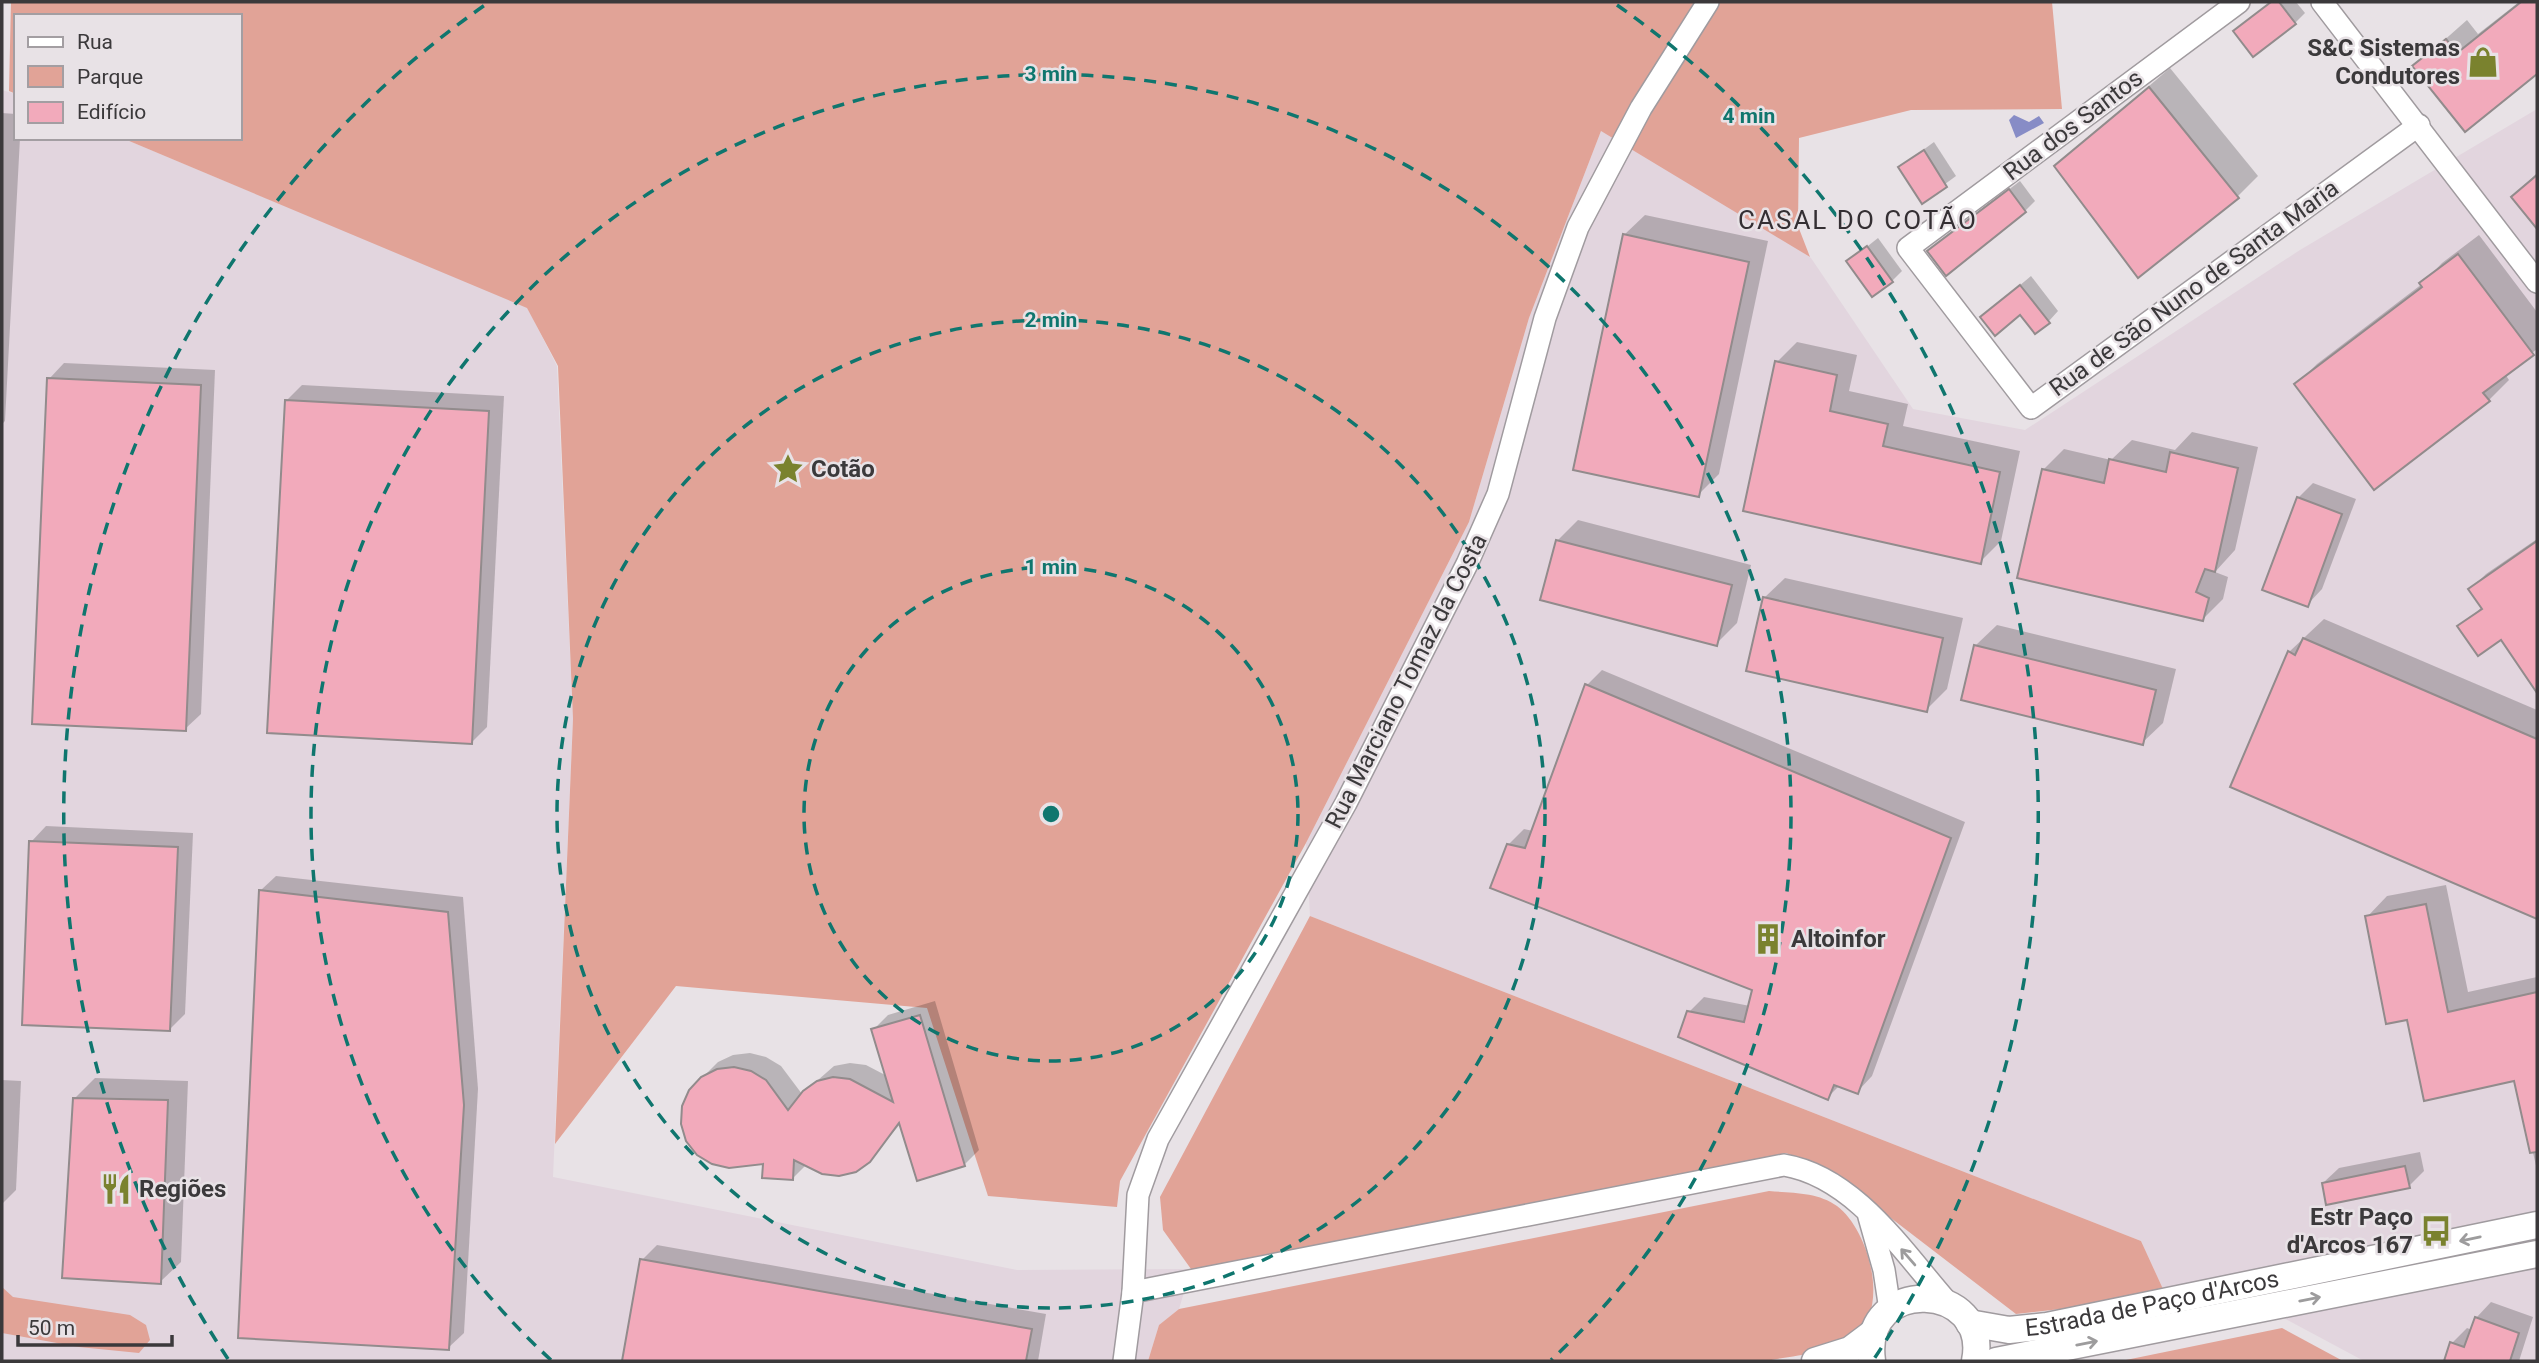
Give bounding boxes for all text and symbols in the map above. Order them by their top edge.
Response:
legend [14,14,242,140]
text: Rua [77,30,113,54]
place label: S&C Sistemas Condutores [2307,34,2460,90]
shop icon: S&C Sistemas Condutores [2466,45,2500,79]
text: 3 min [1025,62,1077,86]
street label: Rua dos Santos [1998,64,2148,186]
text: Parque [77,65,143,89]
text: Edifício [77,100,146,124]
text: 4 min [1723,104,1775,128]
street label: Rua de São Nuno de Santa Maria [2044,174,2344,402]
district label: CASAL DO COTÃO [1738,205,1978,235]
text: 2 min [1025,308,1077,332]
place icon: Cotão [771,452,805,486]
place label: Cotão [811,455,875,483]
street label: Rua Marciano Tomaz da Costa [1319,529,1493,833]
text: 1 min [1025,555,1077,579]
centre of rings [1039,802,1063,826]
building icon: Altoinfor [1751,922,1785,956]
place label: Altoinfor [1791,925,1886,953]
restaurant icon: Regiões [99,1172,133,1206]
place label: Regiões [139,1175,226,1203]
place label: Estr Paço d'Arcos 167 [2287,1203,2413,1259]
bus stop icon: Estr Paço d'Arcos 167 [2419,1214,2453,1248]
one-way arrow [2459,1232,2482,1246]
one-way arrow [1900,1249,1916,1267]
street label: Estrada de Paço d'Arcos [2024,1265,2281,1342]
one-way arrow [2298,1291,2321,1305]
scale bar [18,1304,172,1348]
text: 50 m [28,1316,75,1340]
one-way arrow [2075,1335,2098,1349]

